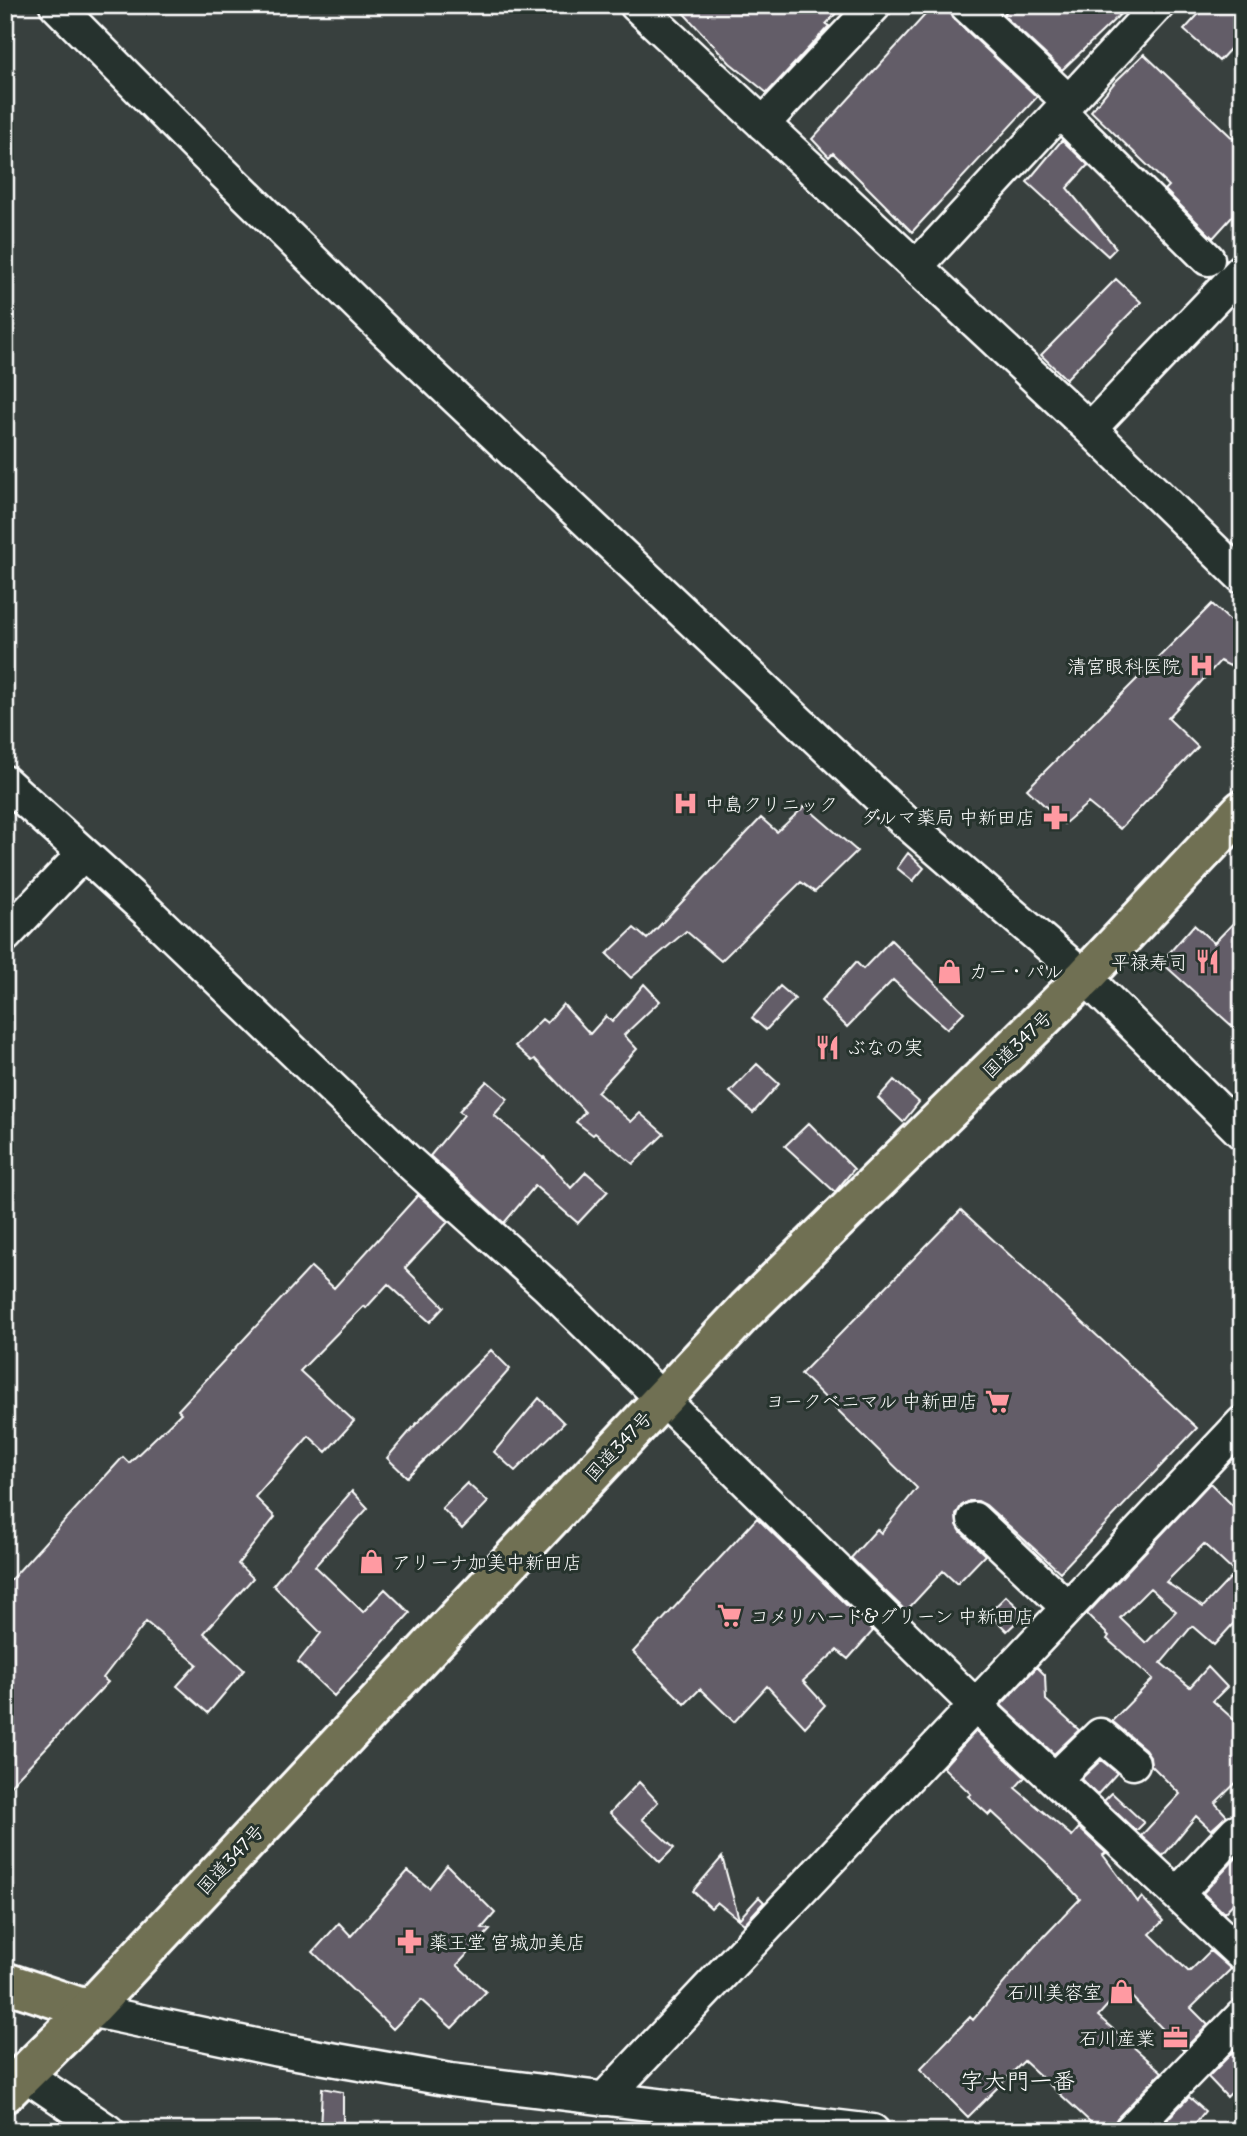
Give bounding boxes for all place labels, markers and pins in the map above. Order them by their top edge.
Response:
hospital icon: 清宮眼科医院 [1187,652,1215,680]
place label: 清宮眼科医院 [1067,654,1181,678]
hospital icon: 中島クリニック [671,790,699,818]
place label: 中島クリニック [705,792,838,816]
pharmacy icon: ダルマ薬局 中新田店 [1041,803,1069,831]
place label: ダルマ薬局 中新田店 [861,805,1035,829]
restaurant icon: 平禄寿司 [1193,948,1221,976]
place label: 平禄寿司 [1111,950,1187,974]
shop icon: カー・パル [935,957,963,985]
place label: カー・パル [969,959,1064,983]
restaurant icon: ぶなの実 [813,1033,841,1061]
place label: ぶなの実 [847,1035,923,1059]
supermarket icon: ヨークベニマル 中新田店 [984,1387,1012,1415]
place label: ヨークベニマル 中新田店 [766,1389,978,1413]
shop icon: アリーナ加美中新田店 [358,1548,386,1576]
place label: アリーナ加美中新田店 [392,1550,582,1574]
supermarket icon: コメリハード&グリーン 中新田店 [716,1602,744,1630]
place label: コメリハード&グリーン 中新田店 [750,1604,1034,1628]
pharmacy icon: 薬王堂 宮城加美店 [395,1928,423,1956]
place label: 薬王堂 宮城加美店 [429,1930,586,1954]
shop icon: 石川美容室 [1108,1978,1136,2006]
place label: 石川美容室 [1007,1980,1102,2004]
office icon: 石川産業 [1161,2024,1189,2052]
place label: 石川産業 [1079,2026,1155,2050]

